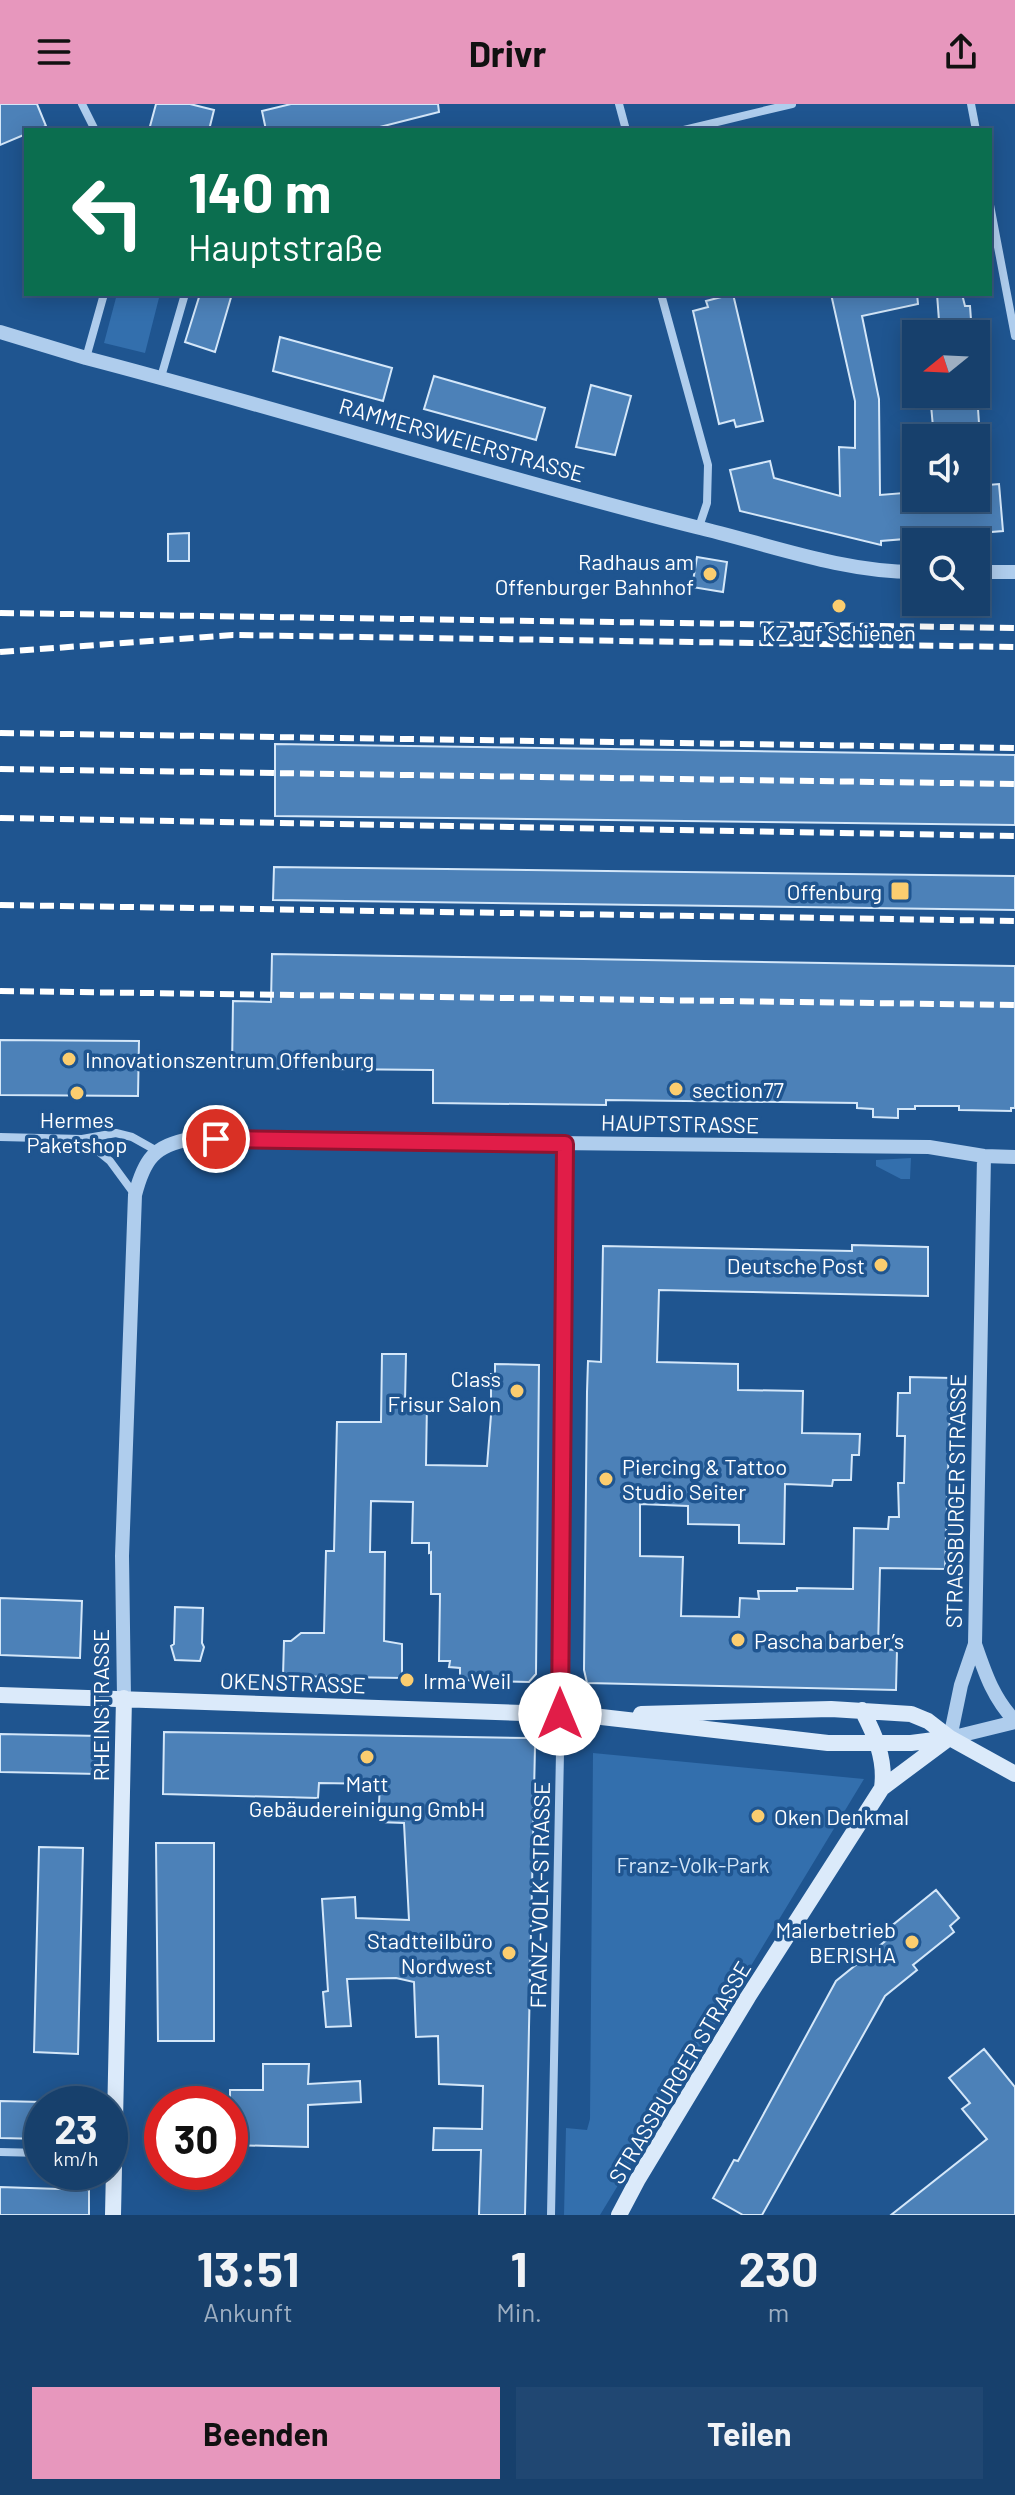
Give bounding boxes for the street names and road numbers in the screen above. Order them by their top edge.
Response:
street label: RAMMERSWEIERSTRASSE [336,391,588,487]
street label: HAUPTSTRASSE [601,1109,759,1137]
street label: STRASSBURGER STRASSE [940,1374,970,1628]
street label: RHEINSTRASSE [87,1629,113,1781]
street label: OKENSTRASSE [220,1666,366,1698]
street label: FRANZ-VOLK-STRASSE [524,1781,554,2009]
street label: STRASSBURGER STRASSE [602,1956,756,2188]

